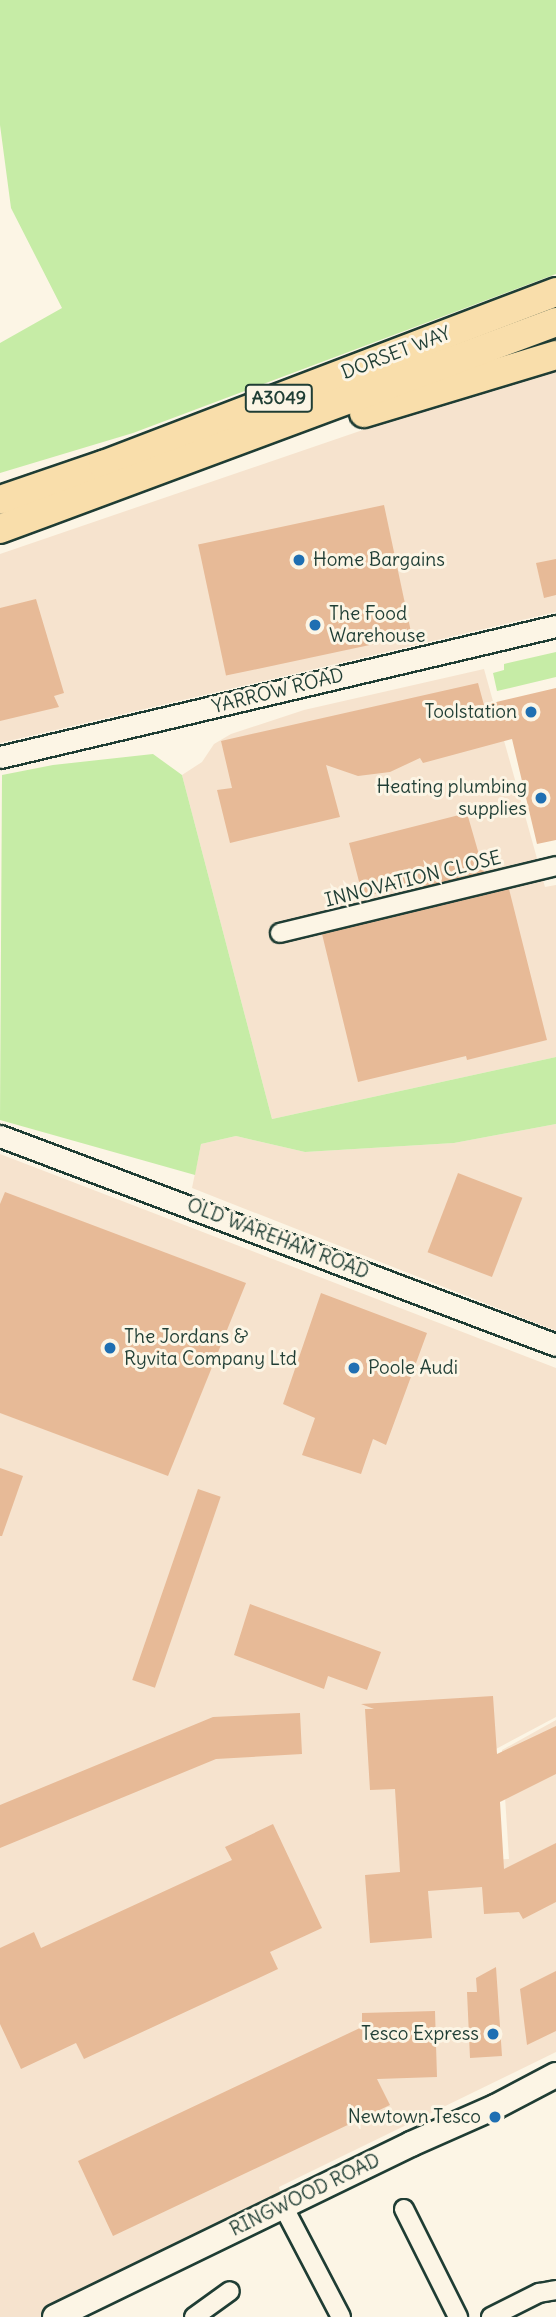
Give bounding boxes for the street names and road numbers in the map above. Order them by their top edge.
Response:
street label: DORSET WAY [338,322,454,384]
road number: A3049 [244,384,314,412]
street label: YARROW ROAD [210,664,346,718]
street label: INNOVATION CLOSE [323,846,503,912]
street label: OLD WAREHAM ROAD [184,1194,372,1284]
street label: RINGWOOD ROAD [226,2149,384,2241]

